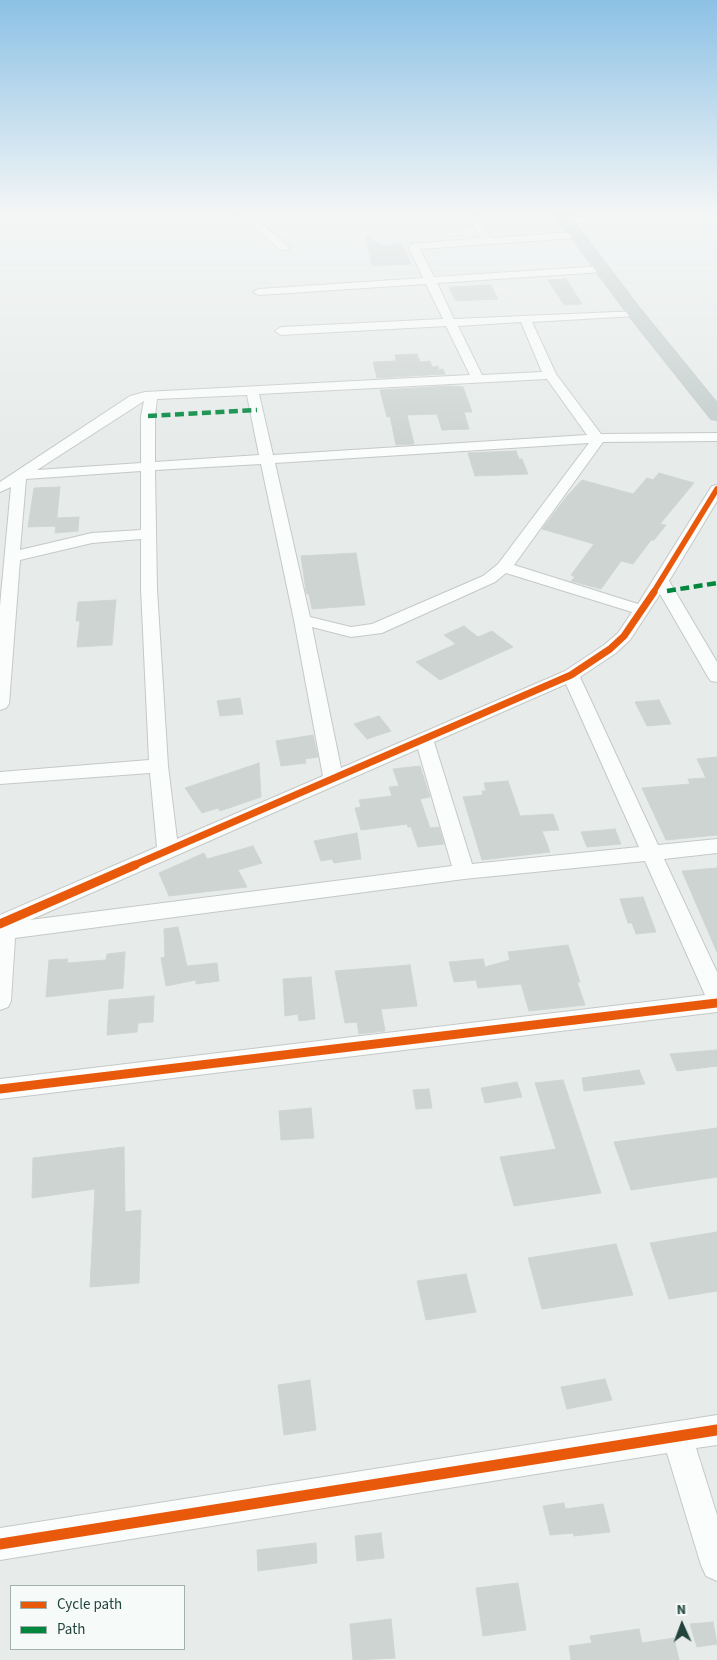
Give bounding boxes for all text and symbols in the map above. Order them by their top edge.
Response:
legend [10,1585,185,1650]
text: Cycle path [57,1594,122,1615]
north arrow [657,1600,707,1650]
text: N [676,1600,686,1620]
text: Path [57,1619,85,1640]

